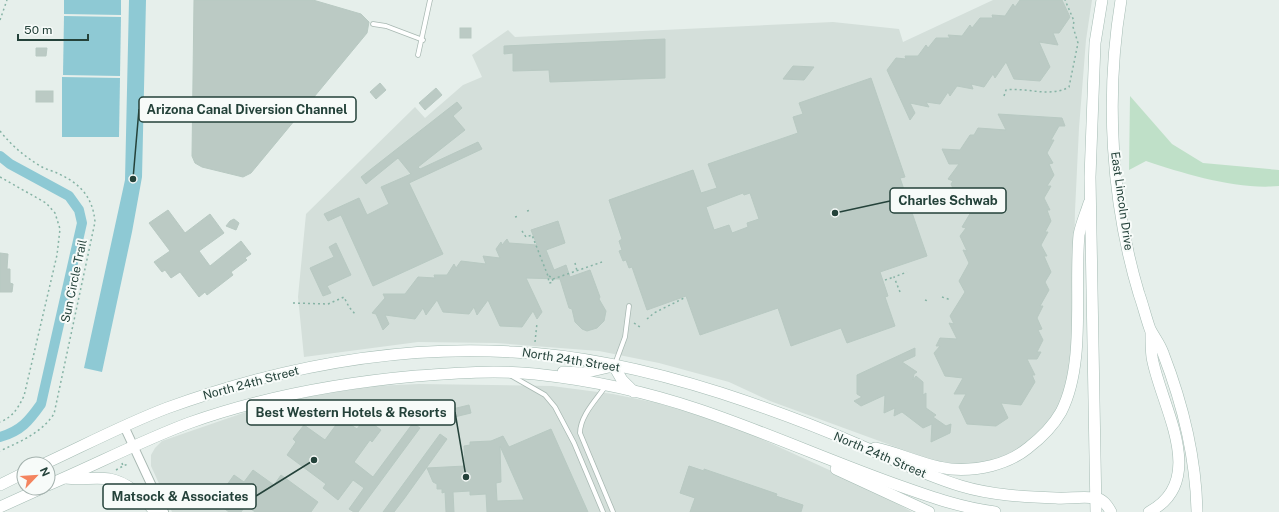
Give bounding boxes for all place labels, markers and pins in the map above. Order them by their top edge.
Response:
callout: Arizona Canal Diversion Channel [139,97,356,122]
callout: Charles Schwab [890,188,1006,213]
callout: Best Western Hotels & Resorts [247,400,455,425]
callout: Matsock & Associates [103,484,256,509]

